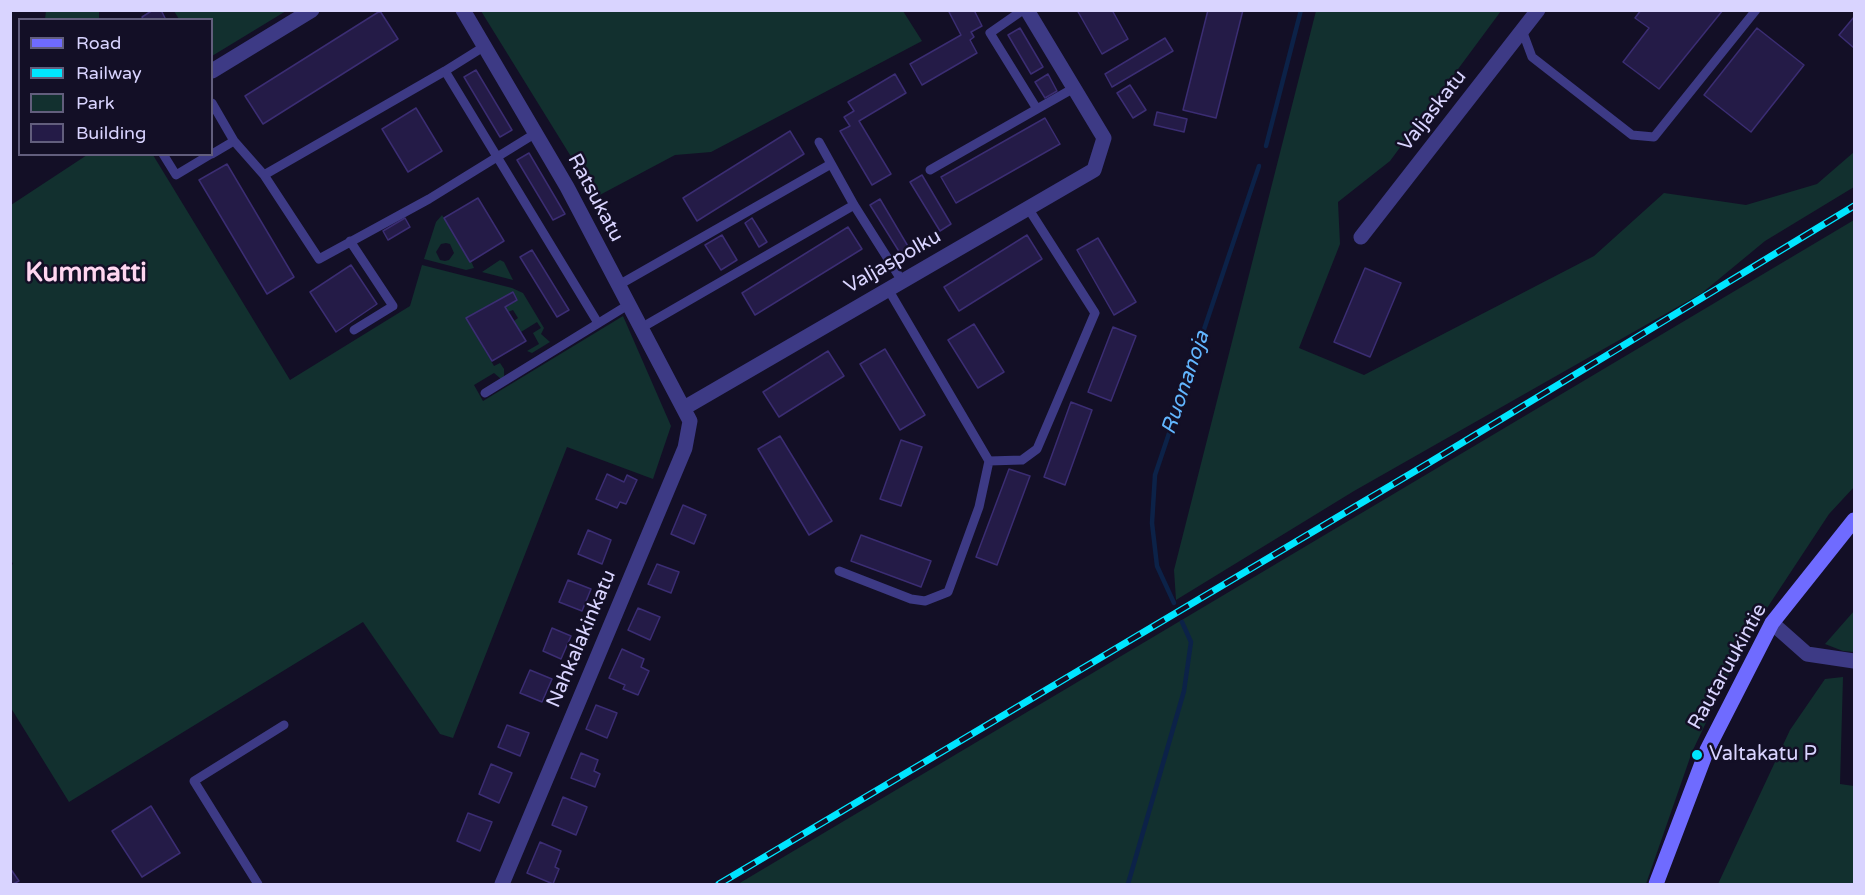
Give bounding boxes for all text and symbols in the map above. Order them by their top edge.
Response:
legend [18,18,213,156]
text: Road [76,32,121,54]
text: Railway [76,62,142,84]
street label: Valjaskatu [1394,66,1472,156]
text: Park [76,92,114,114]
text: Building [76,122,146,144]
street label: Ratsukatu [562,150,628,246]
street label: Valjaspolku [840,225,946,299]
district label: Kummatti [25,258,147,290]
water label: Ruonanoja [1157,328,1215,438]
street label: Nahkalakinkatu [542,567,622,711]
street label: Rautaruukintie [1684,600,1772,734]
place label: Valtakatu P [1709,743,1817,767]
marker: Valtakatu P [1690,748,1704,762]

